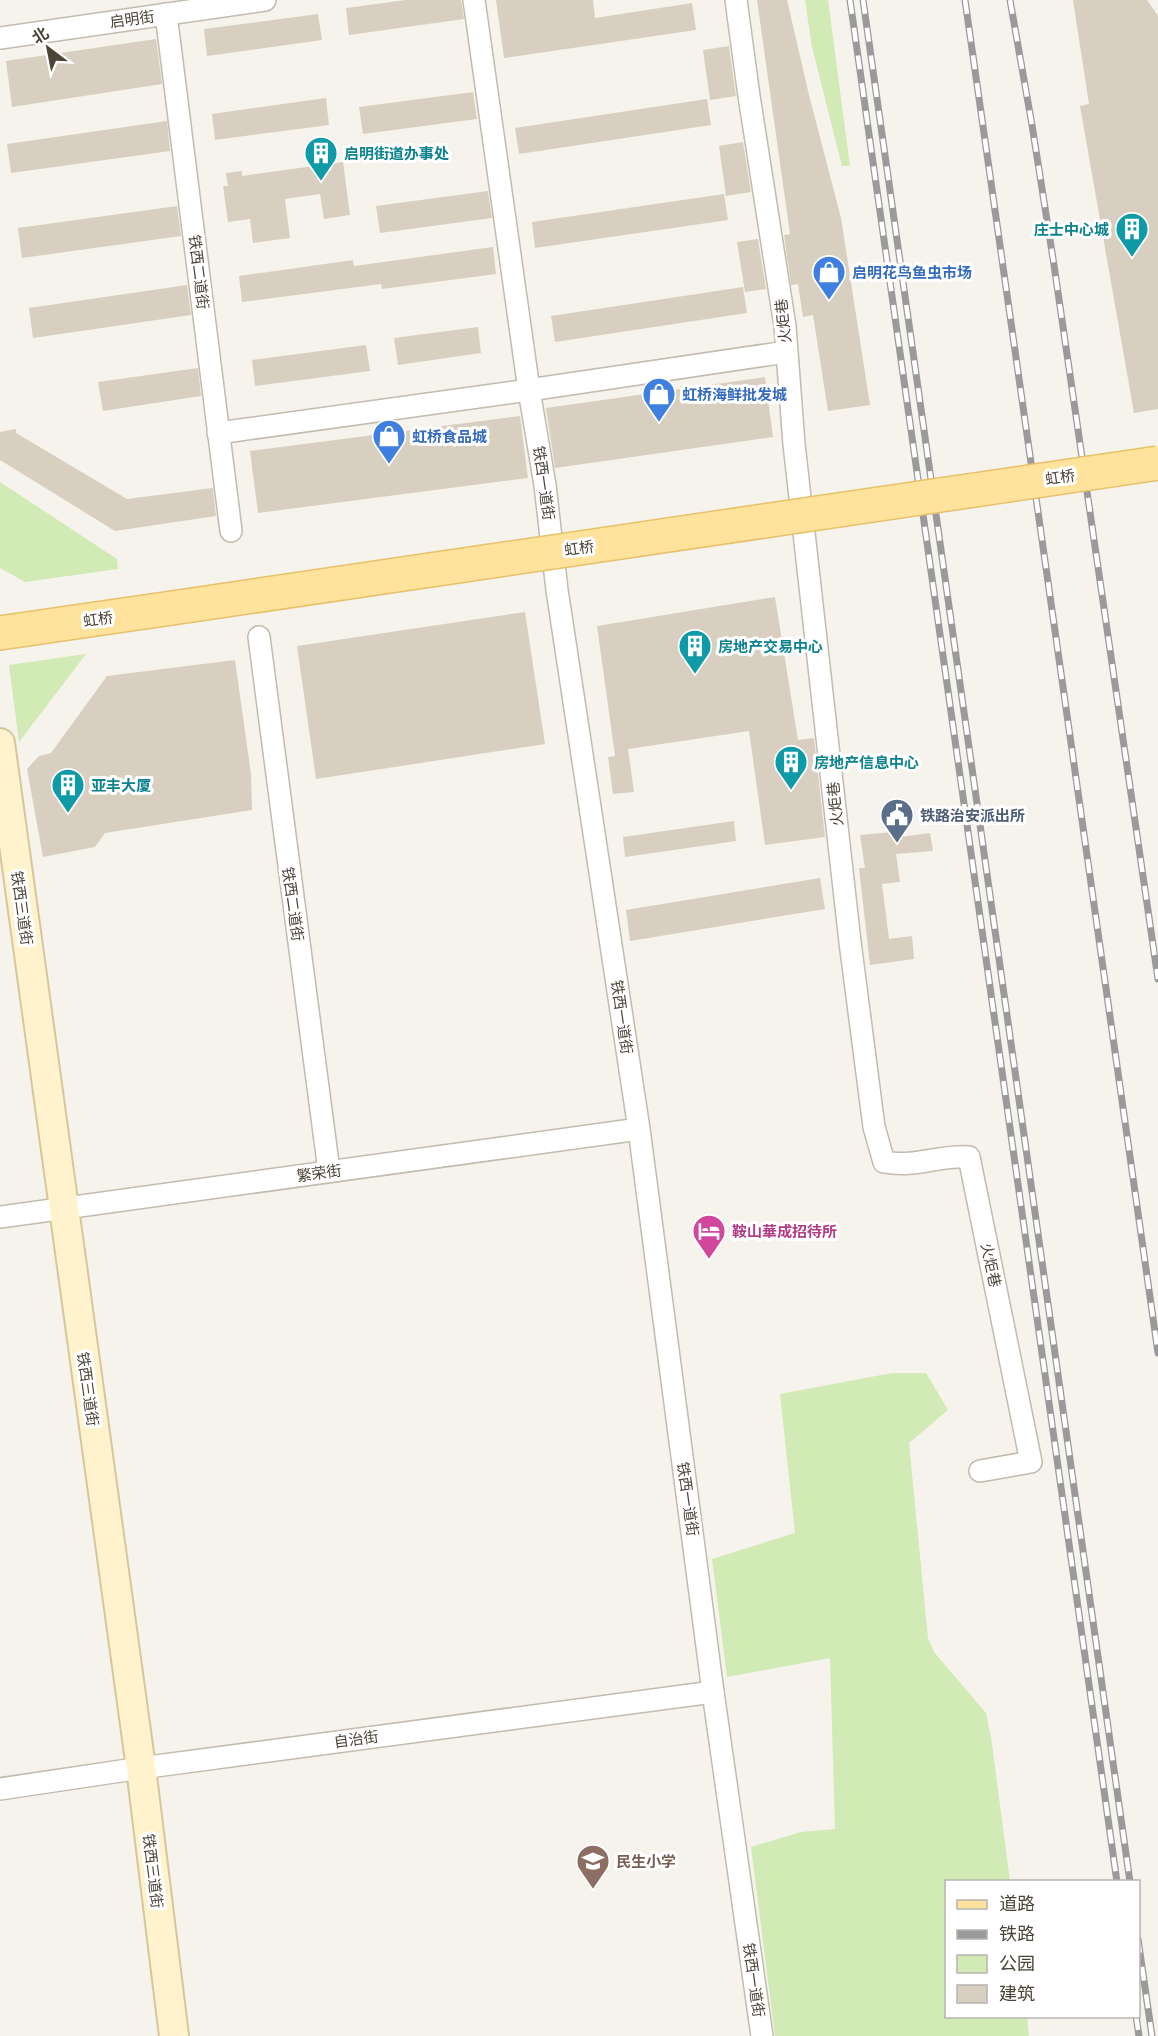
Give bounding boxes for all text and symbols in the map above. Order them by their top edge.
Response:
street label: 启明街 [109,7,155,31]
north arrow [18,18,78,78]
text: 北 [29,24,52,47]
building icon: 启明街道办事处 [303,135,339,182]
place label: 启明街道办事处 [344,145,449,162]
building icon: 庄士中心城 [1114,211,1150,258]
place label: 庄士中心城 [1034,221,1109,238]
street label: 铁西二道街 [186,234,212,310]
shop icon: 启明花鸟鱼虫市场 [811,254,847,301]
place label: 启明花鸟鱼虫市场 [852,264,972,281]
street label: 火炬巷 [772,298,794,344]
shop icon: 虹桥海鲜批发城 [641,376,677,423]
place label: 虹桥海鲜批发城 [682,386,787,403]
shop icon: 虹桥食品城 [371,418,407,465]
place label: 虹桥食品城 [412,428,487,445]
street label: 铁西一道街 [530,445,558,521]
street label: 虹桥 [1044,466,1076,488]
street label: 虹桥 [563,537,595,559]
street label: 虹桥 [82,608,114,630]
building icon: 房地产交易中心 [677,628,713,675]
place label: 房地产交易中心 [718,638,823,655]
building icon: 房地产信息中心 [773,744,809,791]
place label: 房地产信息中心 [814,754,919,771]
building icon: 亚丰大厦 [50,767,86,814]
place label: 亚丰大厦 [91,777,151,794]
street label: 火炬巷 [824,781,846,827]
public building icon: 铁路治安派出所 [879,797,915,844]
place label: 铁路治安派出所 [920,807,1025,824]
street label: 铁西二道街 [279,866,307,942]
street label: 铁西三道街 [8,870,36,946]
street label: 铁西一道街 [608,979,636,1055]
street label: 繁荣街 [296,1161,342,1185]
hotel icon: 鞍山華成招待所 [691,1213,727,1260]
place label: 鞍山華成招待所 [732,1223,837,1240]
street label: 火炬巷 [978,1241,1004,1289]
street label: 铁西三道街 [74,1351,102,1427]
street label: 铁西一道街 [674,1461,702,1537]
street label: 自治街 [333,1727,379,1751]
street label: 铁西三道街 [140,1833,166,1909]
school or university icon: 民生小学 [575,1843,611,1890]
place label: 民生小学 [616,1853,676,1870]
legend [945,1880,1140,2018]
text: 道路 [999,1894,1035,1914]
text: 铁路 [999,1924,1035,1944]
street label: 铁西一道街 [740,1942,768,2018]
text: 公园 [999,1954,1035,1974]
text: 建筑 [999,1984,1035,2004]

